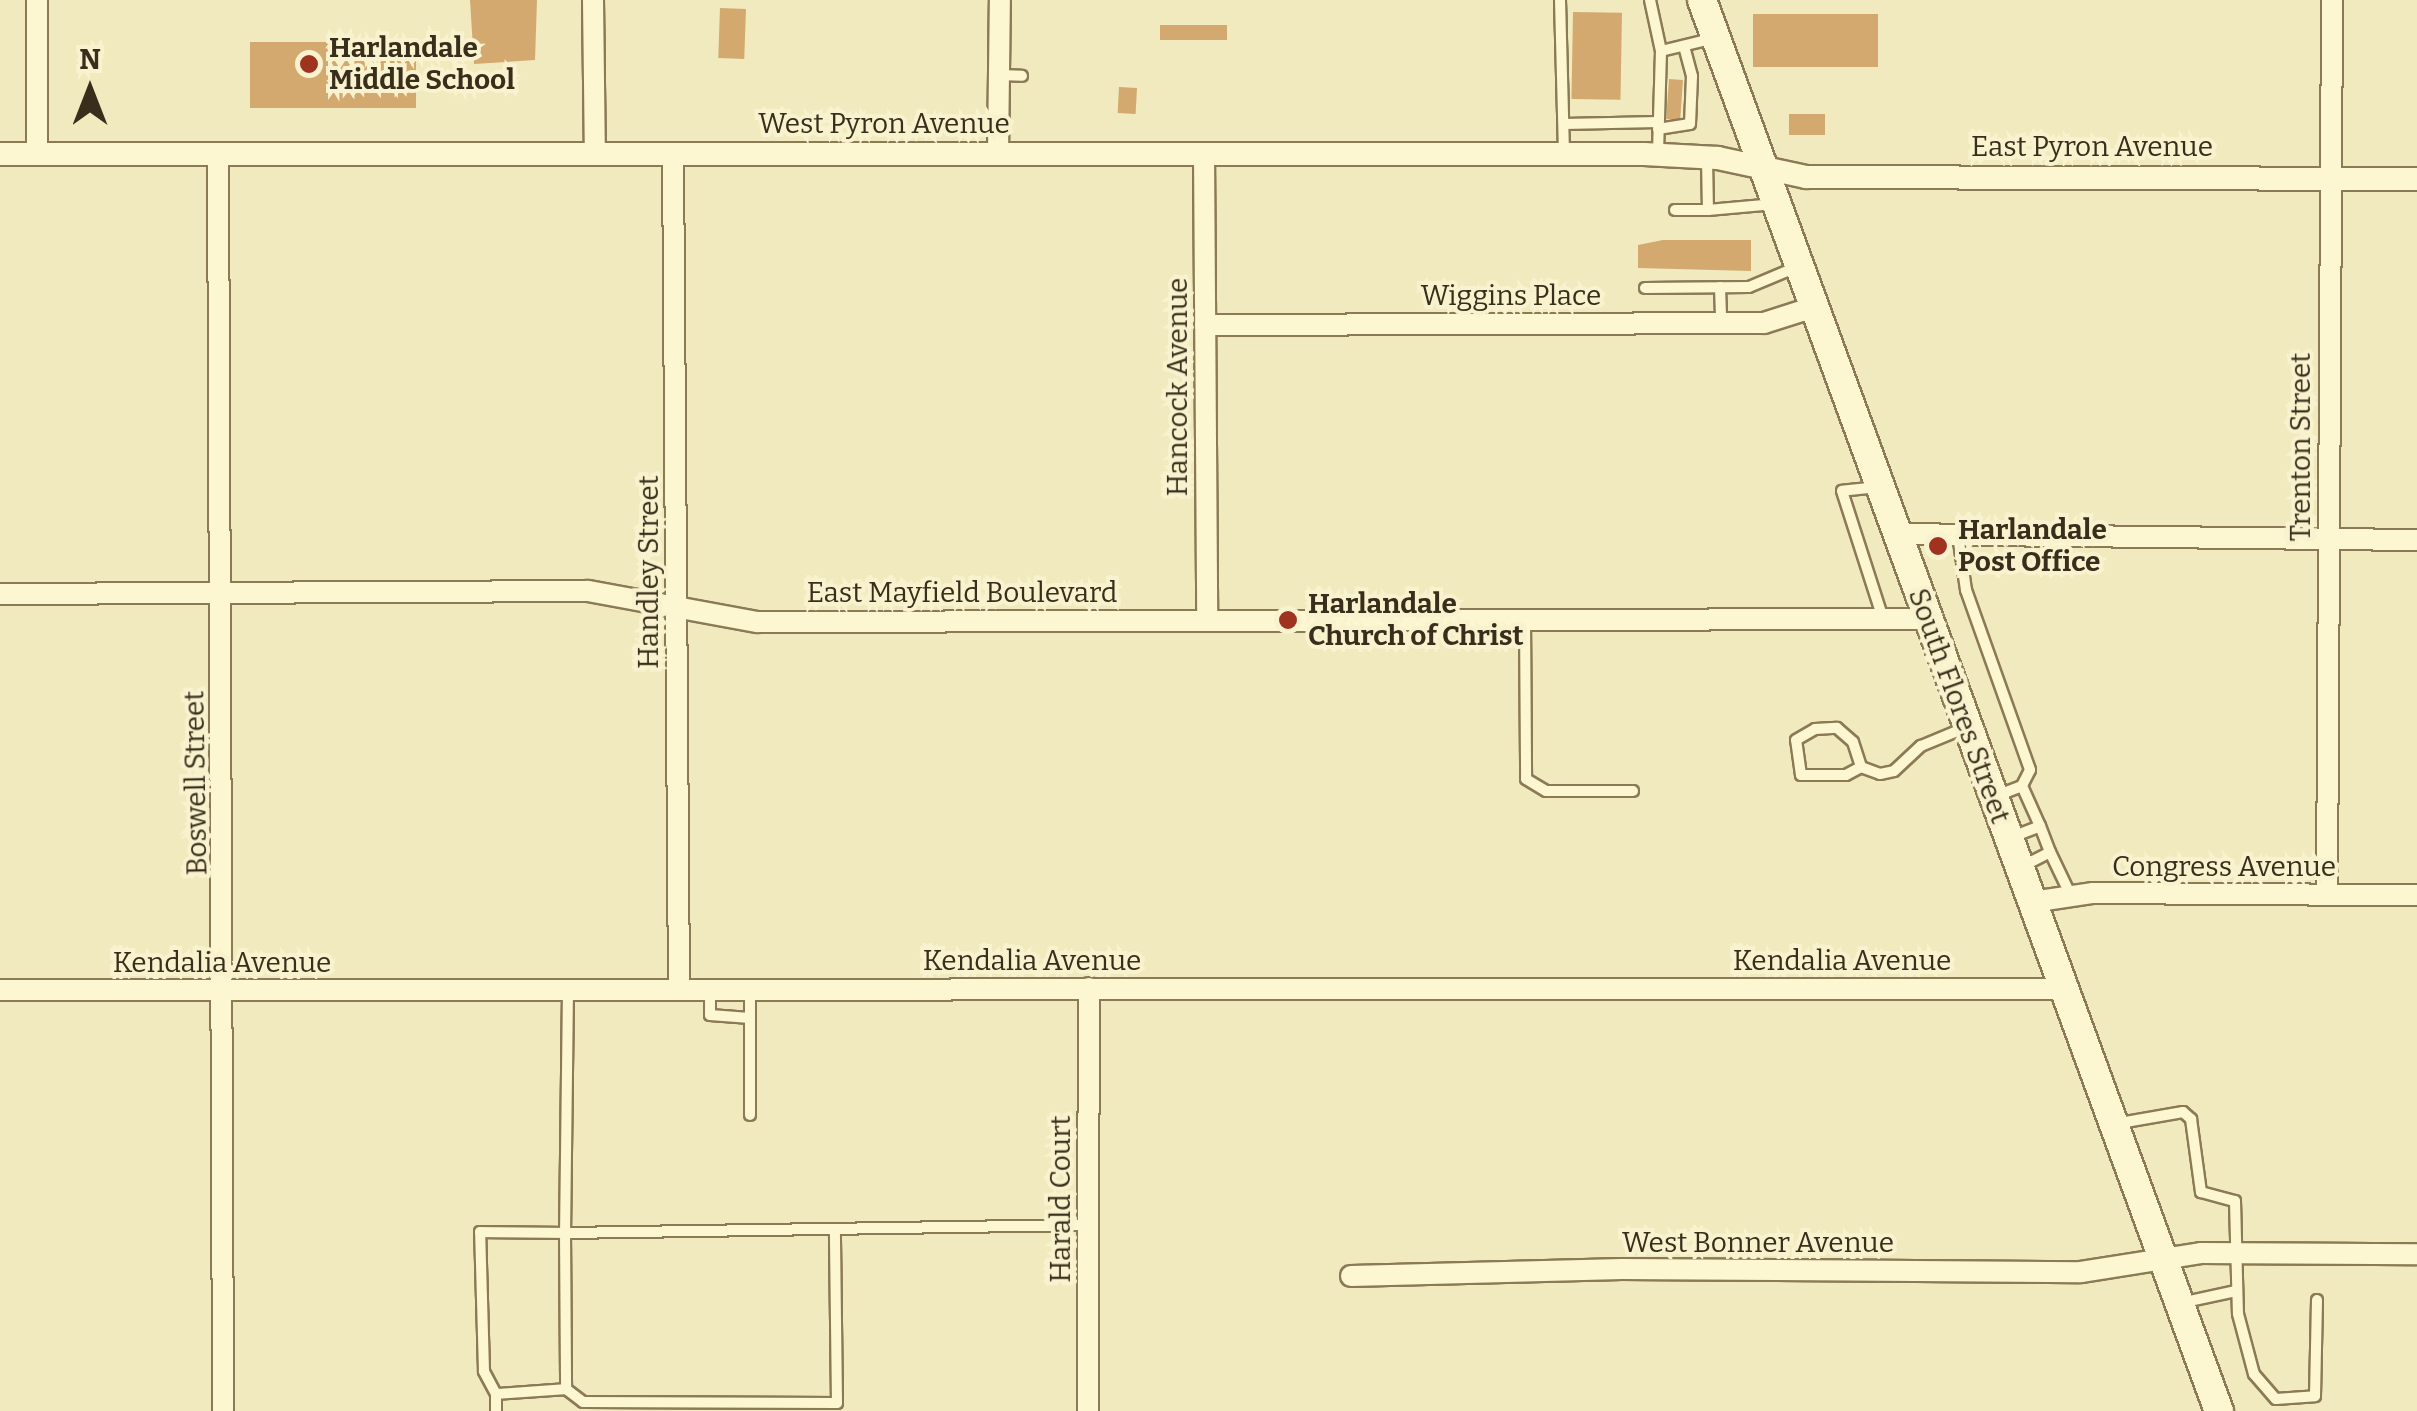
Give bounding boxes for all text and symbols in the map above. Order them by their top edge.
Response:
place label: Harlandale Middle School [329,31,515,97]
north arrow [40,40,140,140]
text: N [79,43,101,76]
marker: Harlandale Middle School [298,53,320,75]
street label: West Pyron Avenue [758,107,1010,141]
street label: East Pyron Avenue [1971,130,2213,164]
street label: Hancock Avenue [1161,278,1195,496]
street label: Wiggins Place [1421,279,1601,313]
street label: Trenton Street [2284,353,2318,541]
street label: Handley Street [632,475,666,669]
place label: Harlandale Post Office [1958,513,2107,579]
marker: Harlandale Post Office [1927,535,1949,557]
street label: East Mayfield Boulevard [807,576,1117,610]
street label: South Flores Street [1901,584,2017,828]
place label: Harlandale Church of Christ [1308,587,1524,653]
marker: Harlandale Church of Christ [1277,609,1299,631]
street label: Boswell Street [178,690,214,876]
street label: Congress Avenue [2112,850,2336,884]
street label: Kendalia Avenue [923,944,1141,978]
street label: Kendalia Avenue [1733,944,1951,978]
street label: Kendalia Avenue [113,946,331,980]
street label: Harald Court [1044,1115,1078,1283]
street label: West Bonner Avenue [1622,1226,1894,1260]

